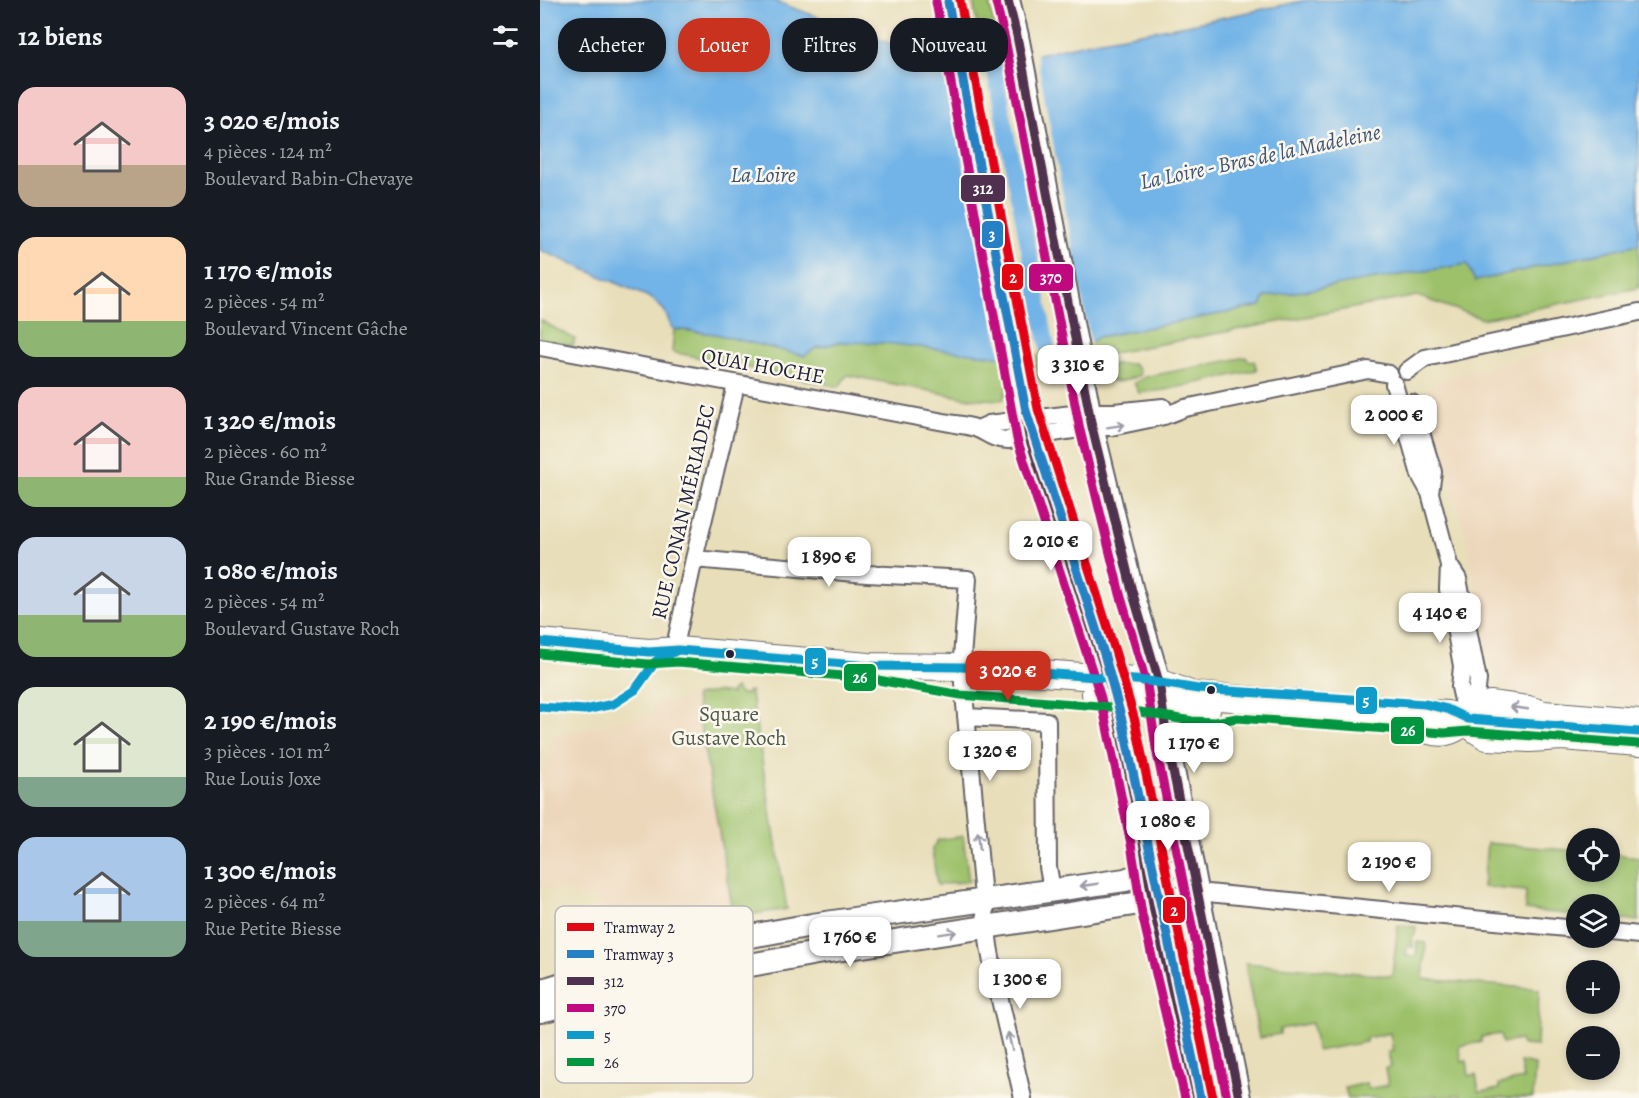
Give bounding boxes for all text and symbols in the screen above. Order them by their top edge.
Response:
chip: Acheter [558,18,666,72]
chip: Louer [678,18,770,72]
chip: Filtres [782,18,878,72]
chip: Nouveau [890,18,1008,72]
text: 12 biens [18,19,103,54]
icon: filters [489,20,522,53]
text: 3 020 €/mois [204,103,340,138]
icon: home [66,111,138,183]
water label: La Loire - Bras de la Madeleine [1137,117,1383,197]
text: 4 pièces · 124 m² [204,138,332,165]
water label: La Loire [730,160,796,190]
text: Boulevard Babin-Chevaye [204,165,413,192]
line badge: 312 [960,174,1006,203]
text: 312 [973,178,993,200]
line badge: 3 [981,220,1004,249]
text: 3 [989,224,996,246]
text: 1 170 €/mois [204,253,333,288]
icon: home [66,261,138,333]
line badge: 2 [1001,263,1024,291]
line badge: 370 [1028,263,1074,292]
text: 2 [1009,267,1017,289]
text: 370 [1040,267,1062,289]
text: 2 pièces · 54 m² [204,288,325,315]
text: Boulevard Vincent Gâche [204,315,408,342]
street label: QUAI HOCHE [699,341,827,391]
pin: 3 310 € [1023,345,1133,396]
text: 3 310 € [1052,351,1104,378]
pin: 2 000 € [1339,395,1449,446]
text: 2 000 € [1365,401,1423,428]
street label: RUE CONAN MÉRIADEC [645,402,721,622]
text: 1 320 €/mois [204,403,336,438]
icon: home [66,411,138,483]
one-way arrow [1106,420,1125,431]
text: 2 pièces · 60 m² [204,438,327,465]
text: Rue Grande Biesse [204,465,355,492]
pin: 2 010 € [996,521,1106,572]
text: 2 010 € [1023,527,1079,554]
pin: 1 890 € [774,537,884,588]
text: 1 890 € [802,543,856,570]
text: 1 080 €/mois [204,553,338,588]
icon: home [66,561,138,633]
text: 2 pièces · 54 m² [204,588,325,615]
pin: 4 140 € [1385,593,1495,644]
text: 4 140 € [1413,599,1467,626]
text: Boulevard Gustave Roch [204,615,400,642]
line badge: 5 [804,647,827,676]
unlabelled marker [724,648,736,660]
text: 5 [812,651,819,673]
pin: 3 020 € [953,651,1063,702]
text: 3 020 € [980,657,1036,684]
line badge: 26 [843,663,877,692]
text: 26 [852,667,868,689]
unlabelled marker [1205,684,1217,696]
line badge: 5 [1355,686,1378,715]
text: 5 [1363,690,1370,712]
park label: Square Gustave Roch [671,700,787,752]
one-way arrow [1509,702,1529,713]
text: 2 190 €/mois [204,703,337,738]
icon: home [66,711,138,783]
line badge: 26 [1390,716,1425,745]
text: 26 [1400,720,1416,742]
pin: 1 170 € [1139,723,1249,774]
text: 1 170 € [1168,729,1220,756]
pin: 1 320 € [935,731,1045,782]
text: 1 320 € [963,737,1017,764]
text: 3 pièces · 101 m² [204,738,330,765]
text: Rue Louis Joxe [204,765,321,792]
pin: 1 080 € [1113,801,1223,852]
text: 1 080 € [1140,807,1196,834]
map controls [1566,828,1620,1080]
button: locate [1566,828,1620,882]
one-way arrow [973,832,984,852]
pin: 2 190 € [1334,842,1444,893]
text: 2 190 € [1362,848,1416,875]
text: 1 300 €/mois [204,853,337,888]
icon: home [66,861,138,933]
one-way arrow [1079,879,1099,890]
text: 2 pièces · 64 m² [204,888,325,915]
button: layers [1566,894,1620,948]
line badge: 2 [1162,896,1186,924]
text: 2 [1170,900,1178,922]
legend [555,906,753,1083]
text: Rue Petite Biesse [204,915,342,942]
text: Tramway 2 [604,917,675,939]
pin: 1 760 € [795,917,905,968]
text: 1 760 € [823,923,877,950]
one-way arrow [937,927,957,938]
text: Tramway 3 [604,944,674,966]
pin: 1 300 € [965,959,1075,1010]
button: + [1566,960,1620,1014]
text: 1 300 € [993,965,1047,992]
text: 312 [604,971,624,993]
text: 370 [604,998,626,1020]
text: 5 [604,1025,611,1047]
button: − [1566,1026,1620,1080]
one-way arrow [1003,1032,1015,1051]
text: 26 [604,1052,619,1074]

